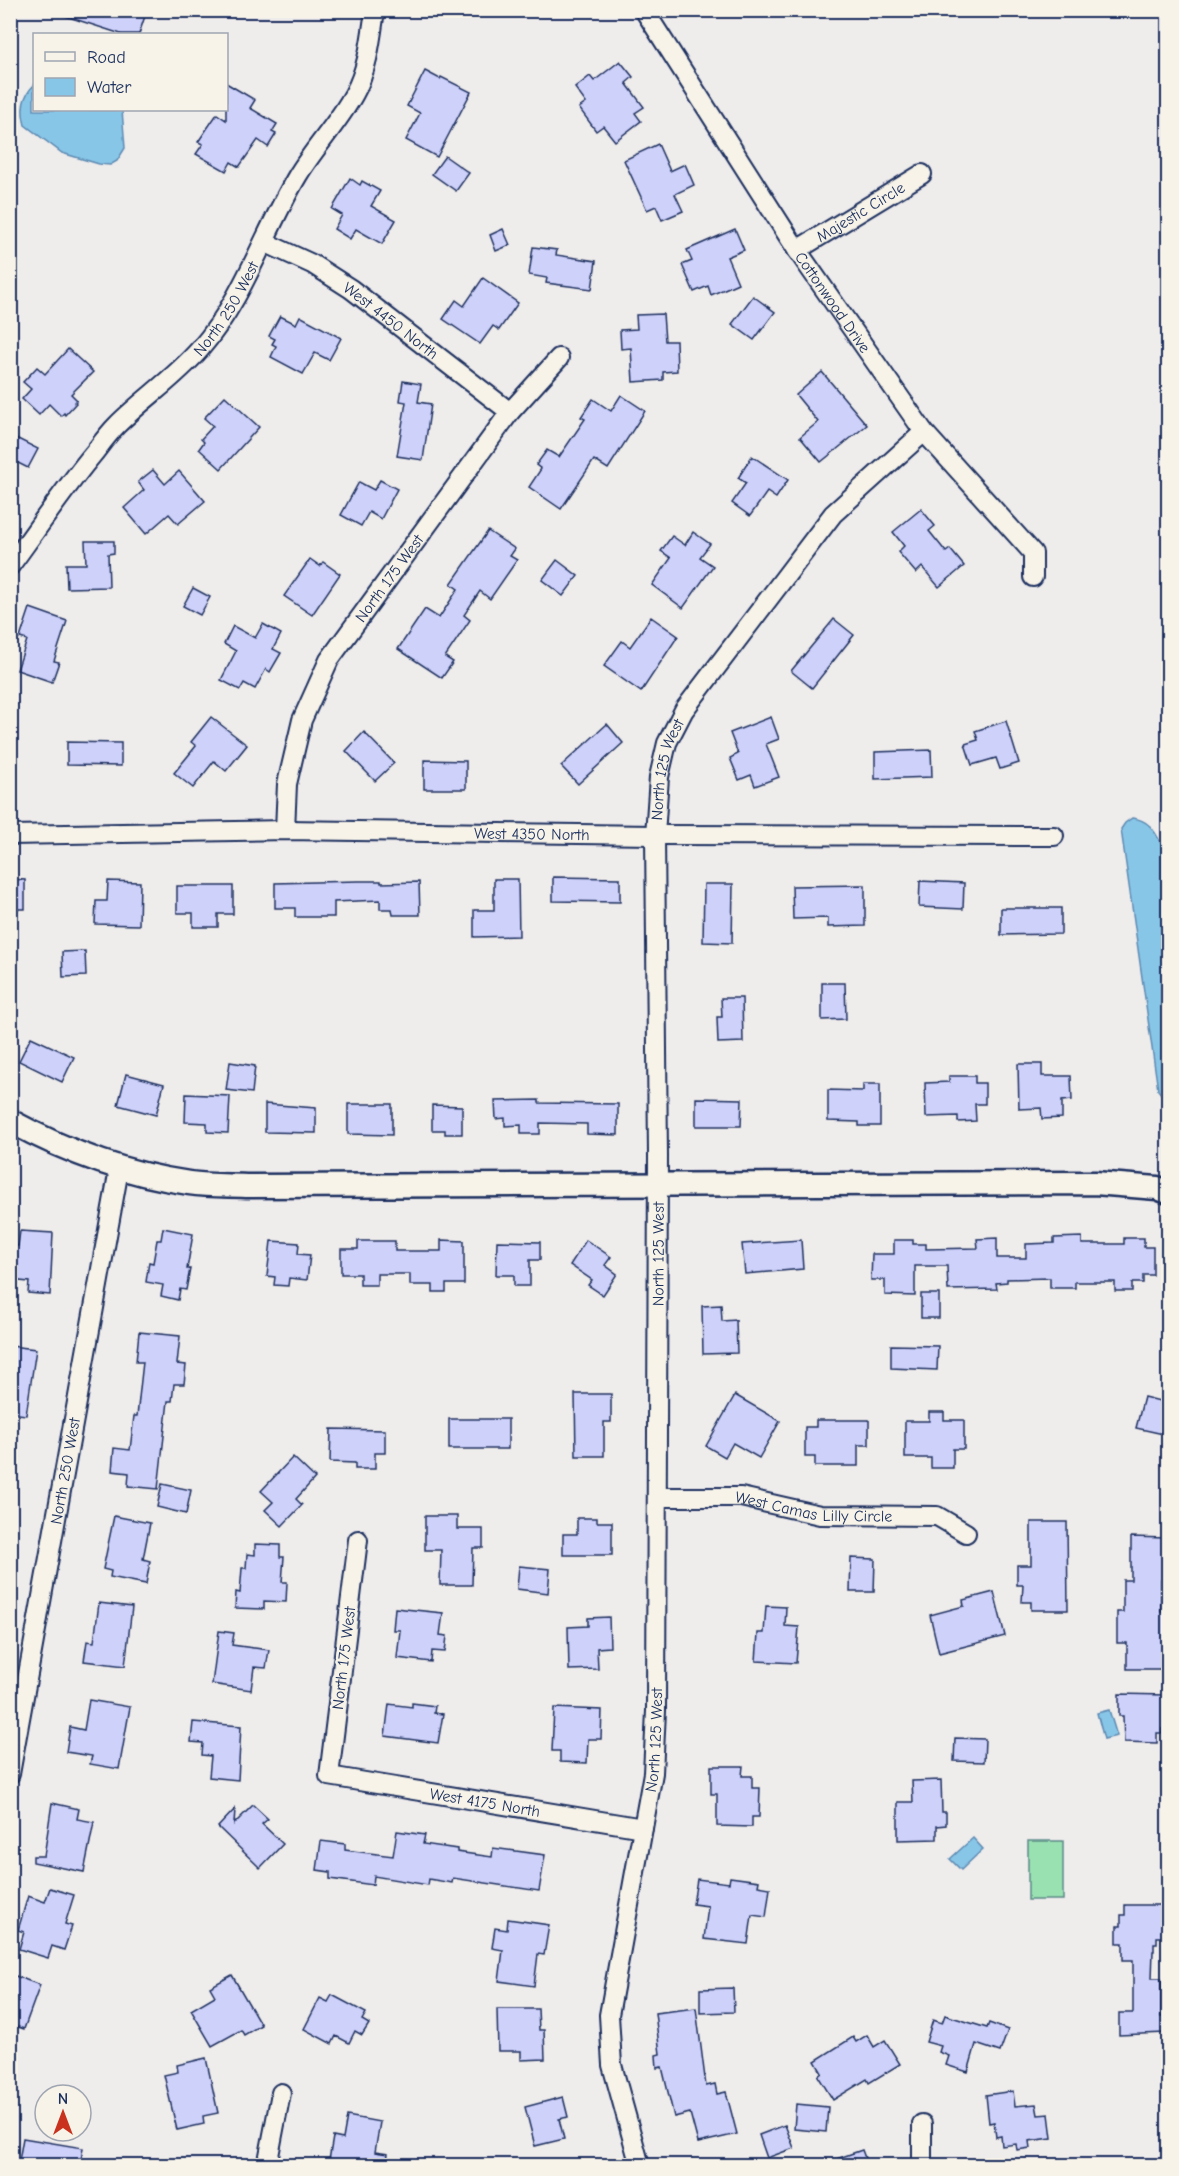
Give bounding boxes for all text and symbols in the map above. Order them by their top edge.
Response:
legend [33,33,228,111]
text: Road [87,47,126,68]
text: Water [87,77,132,98]
street label: Majestic Circle [813,179,908,246]
street label: Cottonwood Drive [791,249,874,356]
street label: North 250 West [190,258,263,360]
street label: West 4450 North [340,279,442,363]
street label: North 175 West [352,531,428,626]
street label: North 125 West [648,716,688,821]
street label: West 4350 North [474,825,590,844]
street label: North 125 West [649,1201,668,1306]
street label: North 250 West [47,1416,84,1526]
street label: West Camas Lilly Circle [733,1488,892,1526]
street label: North 175 West [329,1605,359,1711]
street label: North 125 West [642,1687,666,1794]
street label: West 4175 North [428,1785,541,1821]
north arrow [33,2083,93,2143]
text: N [58,2090,68,2108]

